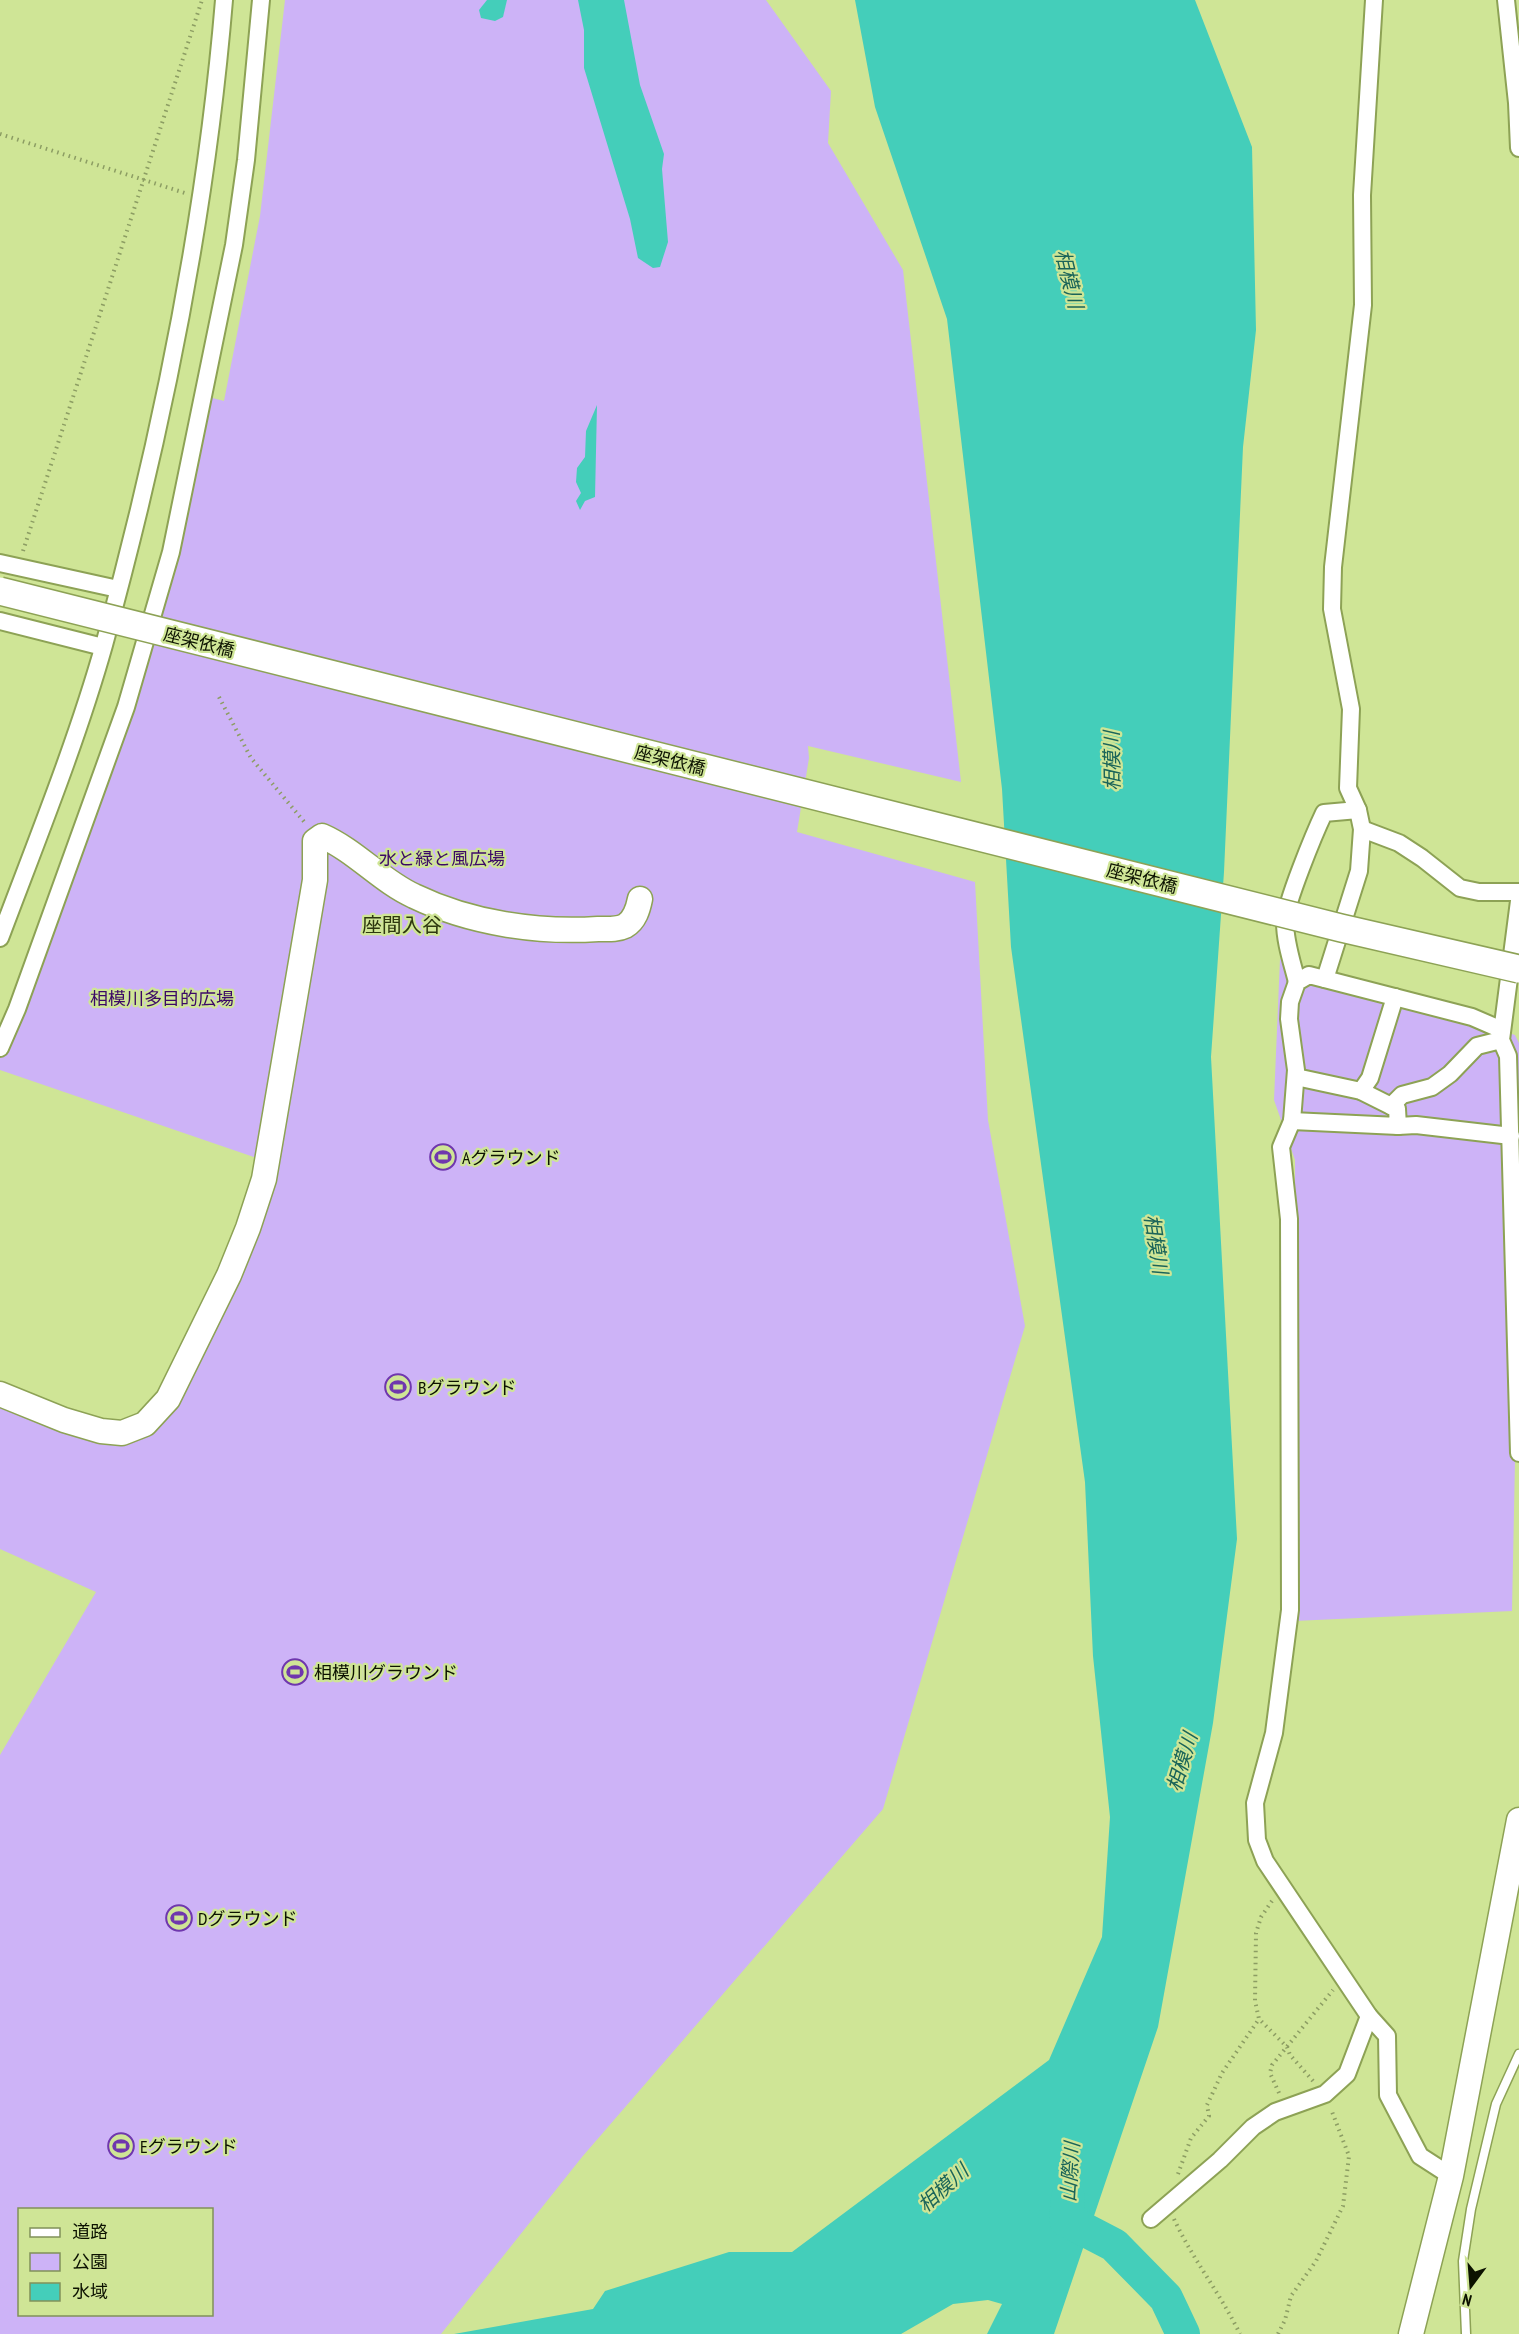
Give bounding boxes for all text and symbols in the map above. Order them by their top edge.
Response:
water label: 相模川 [1049,247,1089,313]
street label: 座架依橋 [161,622,237,662]
water label: 相模川 [1098,729,1126,791]
street label: 座架依橋 [632,740,708,780]
park label: 水と緑と風広場 [379,847,505,870]
street label: 座架依橋 [1104,858,1180,898]
district label: 座間入谷 [362,912,442,938]
park label: 相模川多目的広場 [90,987,234,1010]
sports icon: Aグラウンド [428,1142,458,1172]
place label: Aグラウンド [462,1146,561,1169]
water label: 相模川 [1138,1212,1174,1278]
sports icon: Bグラウンド [383,1372,413,1402]
place label: Bグラウンド [418,1376,516,1399]
sports icon: 相模川グラウンド [280,1657,310,1687]
place label: 相模川グラウンド [314,1661,458,1684]
water label: 相模川 [1161,1728,1204,1794]
sports icon: Dグラウンド [164,1903,194,1933]
place label: Dグラウンド [198,1907,297,1930]
sports icon: Eグラウンド [106,2131,136,2161]
place label: Eグラウンド [140,2135,238,2158]
water label: 山際川 [1055,2139,1085,2203]
water label: 相模川 [912,2157,975,2218]
legend [18,2208,213,2316]
text: 道路 [72,2220,108,2243]
text: 公園 [72,2250,108,2273]
north arrow [1441,2256,1501,2316]
text: 水域 [72,2280,108,2303]
text: N [1460,2290,1474,2311]

